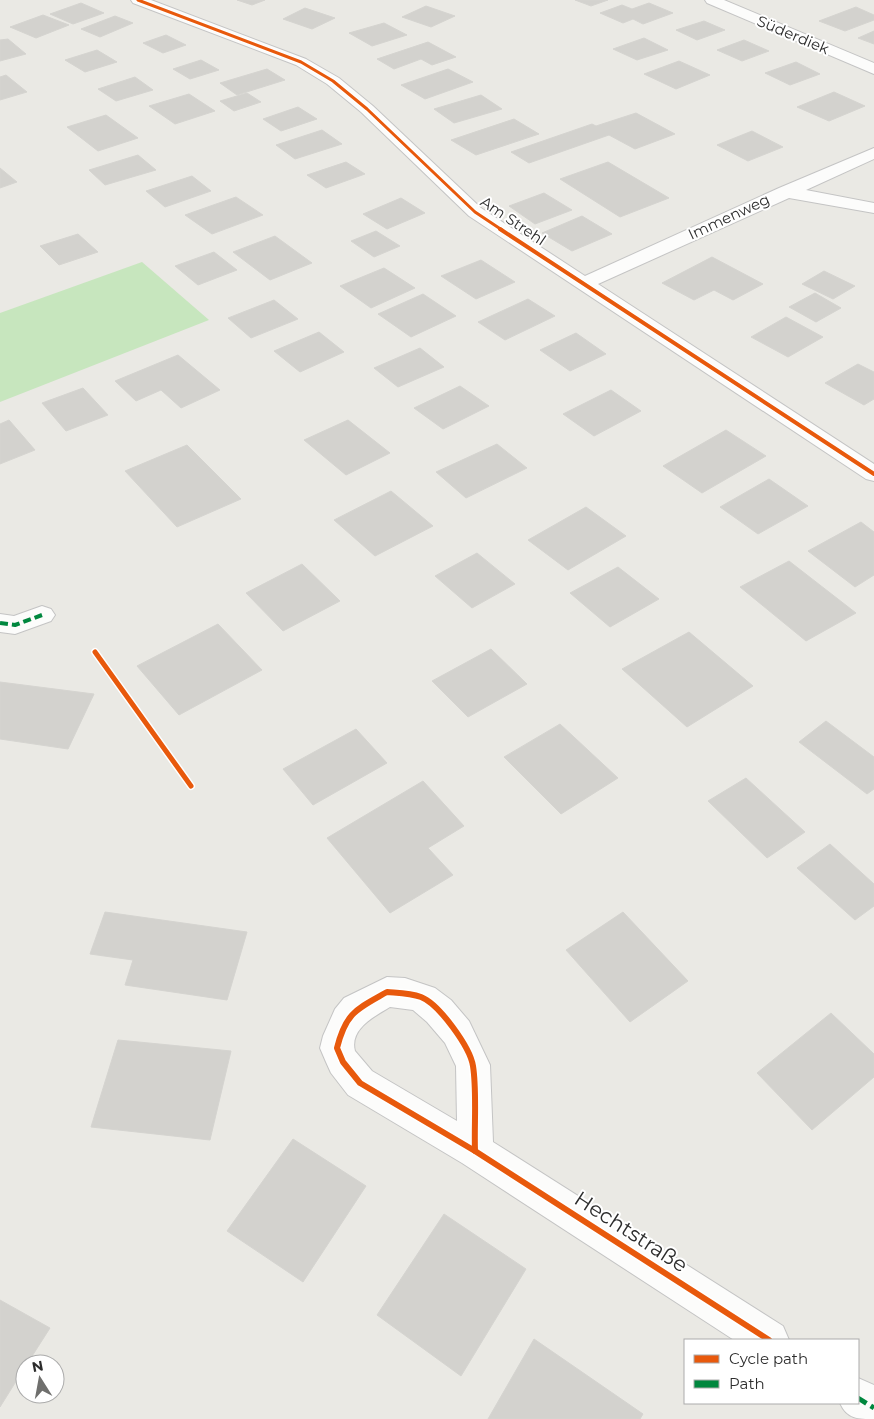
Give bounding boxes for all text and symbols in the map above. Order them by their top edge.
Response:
street label: Süderdiek [754,11,832,58]
street label: Immenweg [685,189,773,244]
street label: Am Strehl [477,192,550,249]
street label: Hechtstraße [570,1186,692,1277]
legend [684,1339,859,1404]
text: Cycle path [729,1349,808,1368]
north arrow [15,1354,65,1404]
text: N [30,1356,45,1376]
text: Path [729,1374,765,1393]

